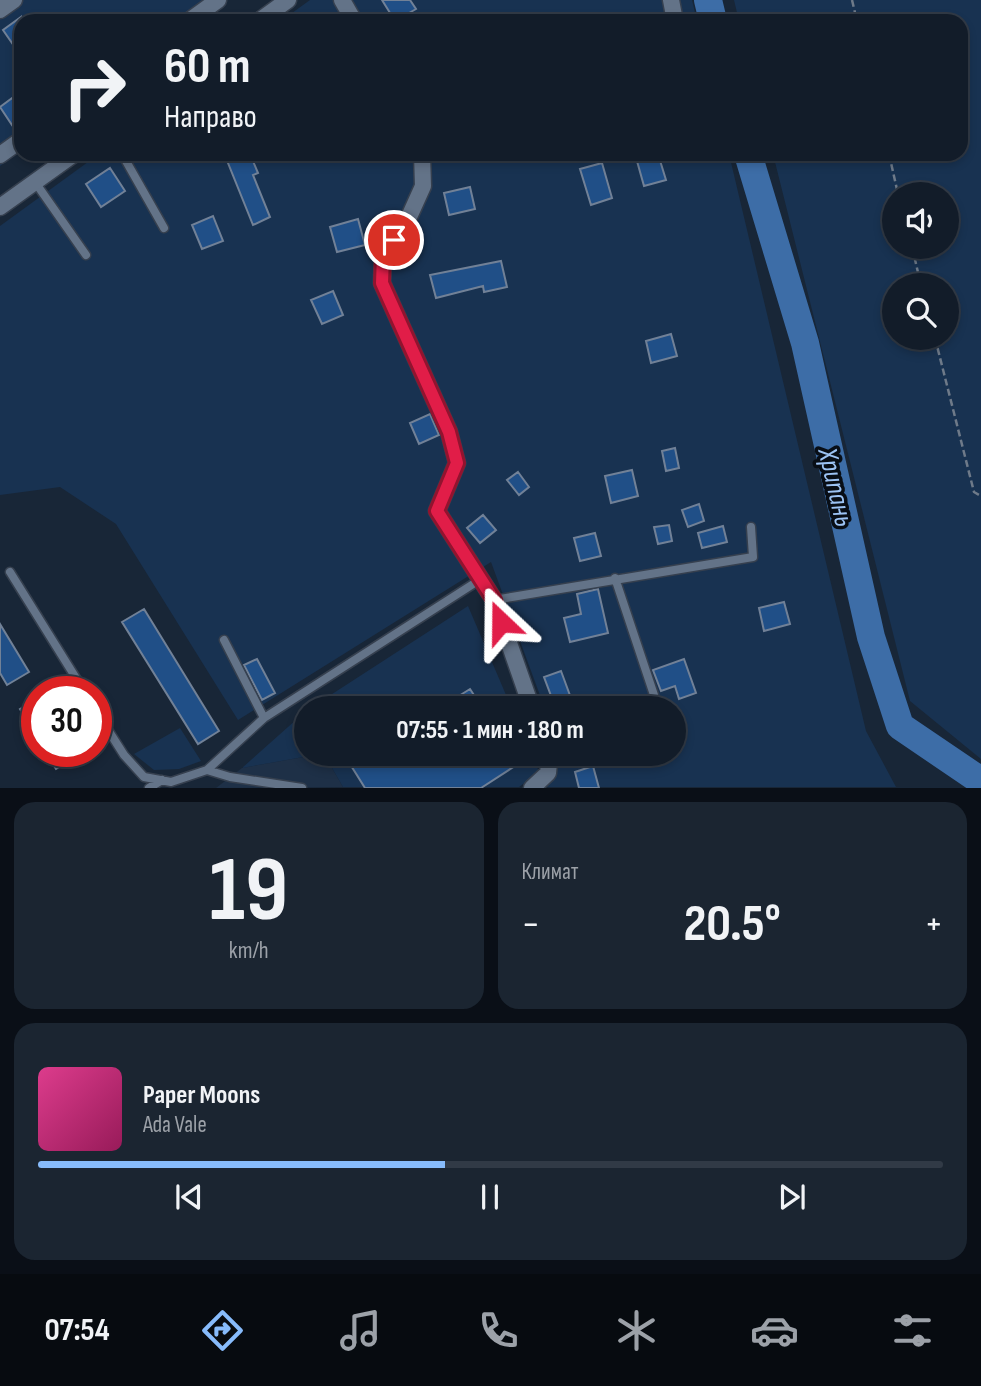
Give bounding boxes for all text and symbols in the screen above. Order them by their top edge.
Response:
text: 60 m [164,38,251,97]
icon: right [49,42,140,133]
text: Направо [164,98,257,137]
map controls [882,182,959,350]
button: sound [882,182,959,259]
pin [364,210,424,270]
icon: arrive [375,221,413,259]
button: search [882,273,959,350]
water label: Хрипань [810,444,861,530]
position arrow [464,585,538,659]
speed limit sign: 30 [21,676,112,767]
text: 07:55 · 1 мин · 180 m [396,715,584,746]
text: 19 [209,837,288,946]
text: Климат [522,858,579,886]
text: 20.5° [684,893,781,956]
text: − [522,902,540,947]
text: + [924,902,943,947]
text: km/h [229,937,269,965]
text: Paper Moons [143,1080,260,1111]
text: Ada Vale [143,1111,207,1139]
icon: previous [170,1178,208,1216]
icon: pause [471,1178,509,1216]
icon: next [773,1178,811,1216]
icon: directions [198,1306,247,1355]
icon: music [336,1306,385,1355]
icon: phone [474,1306,523,1355]
icon: climate [612,1306,661,1355]
icon: car [750,1306,799,1355]
icon: filters [888,1306,937,1355]
text: 07:54 [44,1311,110,1350]

